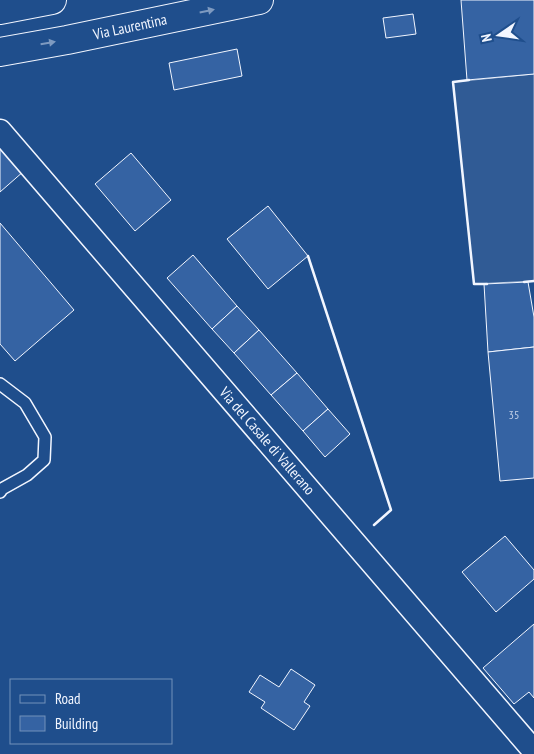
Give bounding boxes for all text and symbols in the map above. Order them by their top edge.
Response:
one-way arrow [200,7,215,15]
street label: Via Laurentina [90,9,168,44]
north arrow [474,10,524,60]
text: N [477,32,496,44]
one-way arrow [40,39,56,47]
street label: Via del Casale di Vallerano [215,382,319,498]
house number: 35 [509,407,519,422]
legend [10,679,172,744]
text: Road [55,689,81,708]
text: Building [55,714,98,733]

